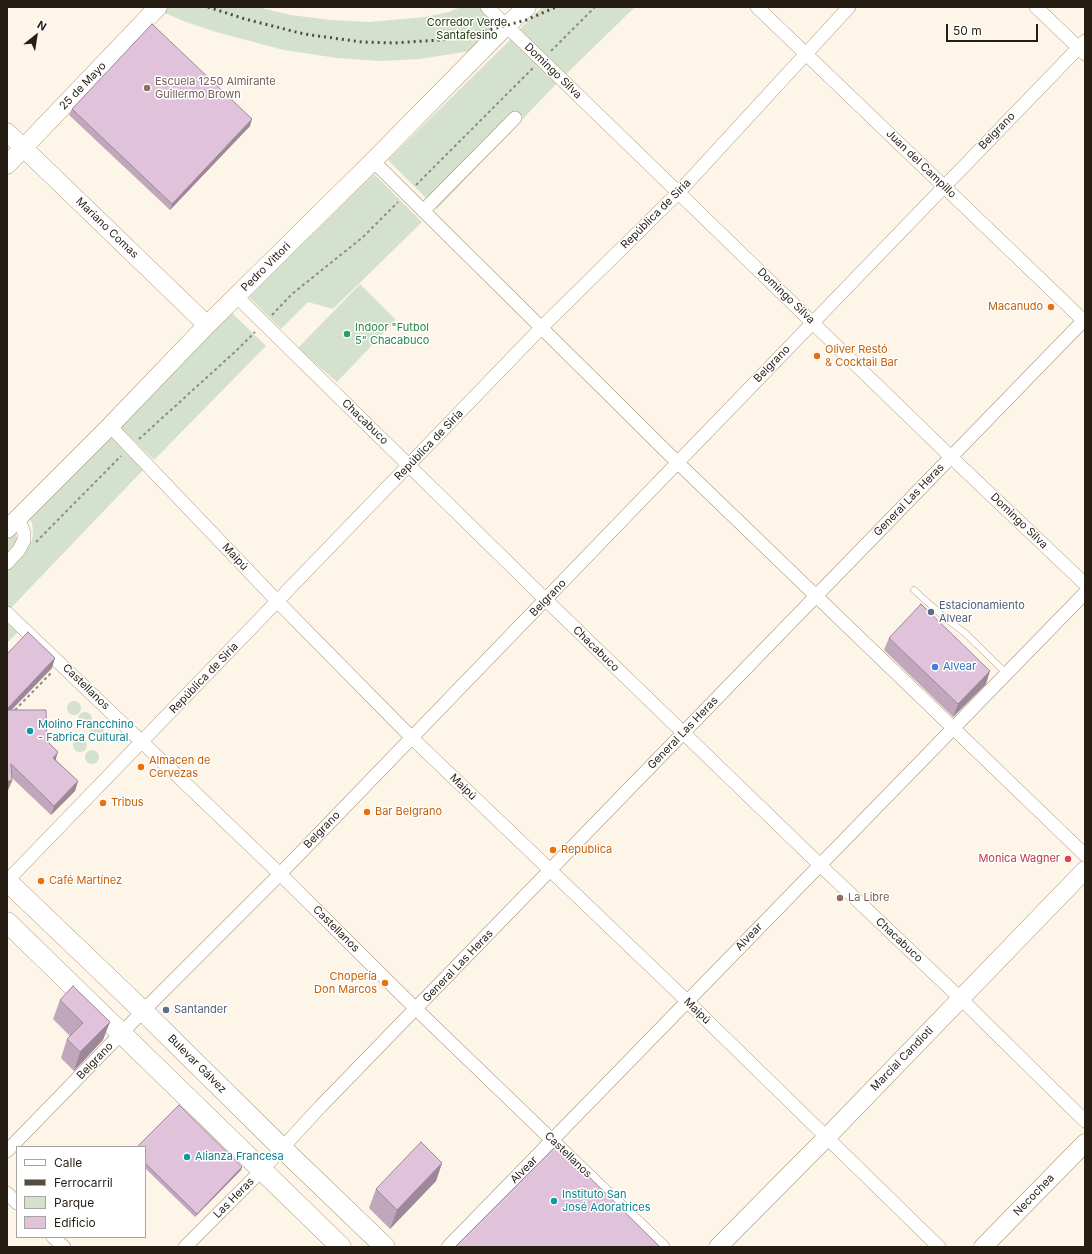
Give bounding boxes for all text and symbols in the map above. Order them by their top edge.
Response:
north arrow [16,16,56,56]
park label: Corredor Verde Santafesino [427,16,507,42]
scale bar [948,16,1040,42]
text: N [35,17,49,34]
text: 50 m [953,23,982,38]
street label: Domingo Silva [522,40,584,102]
street label: 25 de Mayo [57,59,109,113]
place label: Escuela 1250 Almirante Guillermo Brown [155,75,276,101]
marker: Escuela 1250 Almirante Guillermo Brown [142,83,152,93]
street label: Belgrano [976,110,1018,152]
street label: Juan del Campillo [883,127,959,201]
street label: República de Siria [618,176,694,252]
street label: Mariano Comas [73,195,141,261]
street label: Pedro Vittori [239,240,293,294]
street label: Domingo Silva [755,265,817,327]
place label: Macanudo [988,300,1043,314]
marker: Macanudo [1046,302,1056,312]
place label: Indoor "Futbol 5" Chacabuco [355,321,429,347]
marker: Indoor "Futbol 5" Chacabuco [342,329,352,339]
street label: Belgrano [751,343,793,385]
place label: Oliver Restó & Cocktail Bar [825,343,898,369]
marker: Oliver Restó & Cocktail Bar [812,351,822,361]
street label: Chacabuco [339,397,391,447]
street label: República de Siria [392,407,466,483]
street label: General Las Heras [871,461,947,539]
street label: Domingo Silva [988,490,1050,552]
street label: Maipú [219,541,251,573]
street label: Belgrano [527,577,569,619]
place label: Estacionamiento Alvear [939,599,1025,625]
marker: Estacionamiento Alvear [926,607,936,617]
street label: Chacabuco [570,624,622,674]
street label: República de Siria [167,640,241,716]
place label: Alvear [943,660,976,674]
street label: Castellanos [60,661,112,713]
marker: Alvear [930,662,940,672]
street label: General Las Heras [645,694,721,772]
place label: Molino Francchino - Fabrica Cultural [38,718,134,744]
marker: Molino Francchino - Fabrica Cultural [25,726,35,736]
place label: Almacen de Cervezas [149,754,211,780]
marker: Almacen de Cervezas [136,762,146,772]
street label: Maipú [447,771,479,803]
place label: Tribus [111,796,144,810]
marker: Tribus [98,798,108,808]
place label: Bar Belgrano [375,805,442,819]
marker: Bar Belgrano [362,807,372,817]
street label: Belgrano [301,809,343,851]
place label: Republica [561,843,612,857]
marker: Republica [548,845,558,855]
place label: Monica Wagner [978,852,1060,866]
marker: Monica Wagner [1063,854,1073,864]
place label: Café Martínez [49,874,122,888]
marker: Café Martínez [36,876,46,886]
place label: La Libre [848,891,889,905]
marker: La Libre [835,893,845,903]
street label: Castellanos [310,903,362,955]
street label: Chacabuco [873,915,925,965]
street label: Alvear [733,921,765,953]
street label: General Las Heras [420,927,496,1005]
place label: Chopería Don Marcos [314,970,377,996]
marker: Chopería Don Marcos [380,978,390,988]
street label: Maipú [681,995,713,1027]
place label: Santander [174,1003,227,1017]
marker: Santander [161,1005,171,1015]
street label: Marcial Candioti [868,1024,936,1094]
street label: Bulevar Gálvez [165,1032,229,1096]
street label: Belgrano [74,1040,116,1082]
street label: Castellanos [542,1129,594,1181]
legend [16,1146,146,1238]
place label: Alianza Francesa [195,1150,284,1164]
marker: Alianza Francesa [182,1152,192,1162]
street label: Alvear [508,1154,540,1186]
text: Calle [54,1155,82,1170]
street label: Necochea [1011,1171,1057,1219]
text: Ferrocarril [54,1175,113,1190]
street label: Las Heras [211,1175,257,1221]
place label: Instituto San José Adoratrices [562,1188,651,1214]
text: Parque [54,1195,94,1210]
marker: Instituto San José Adoratrices [549,1196,559,1206]
text: Edificio [54,1215,96,1230]

